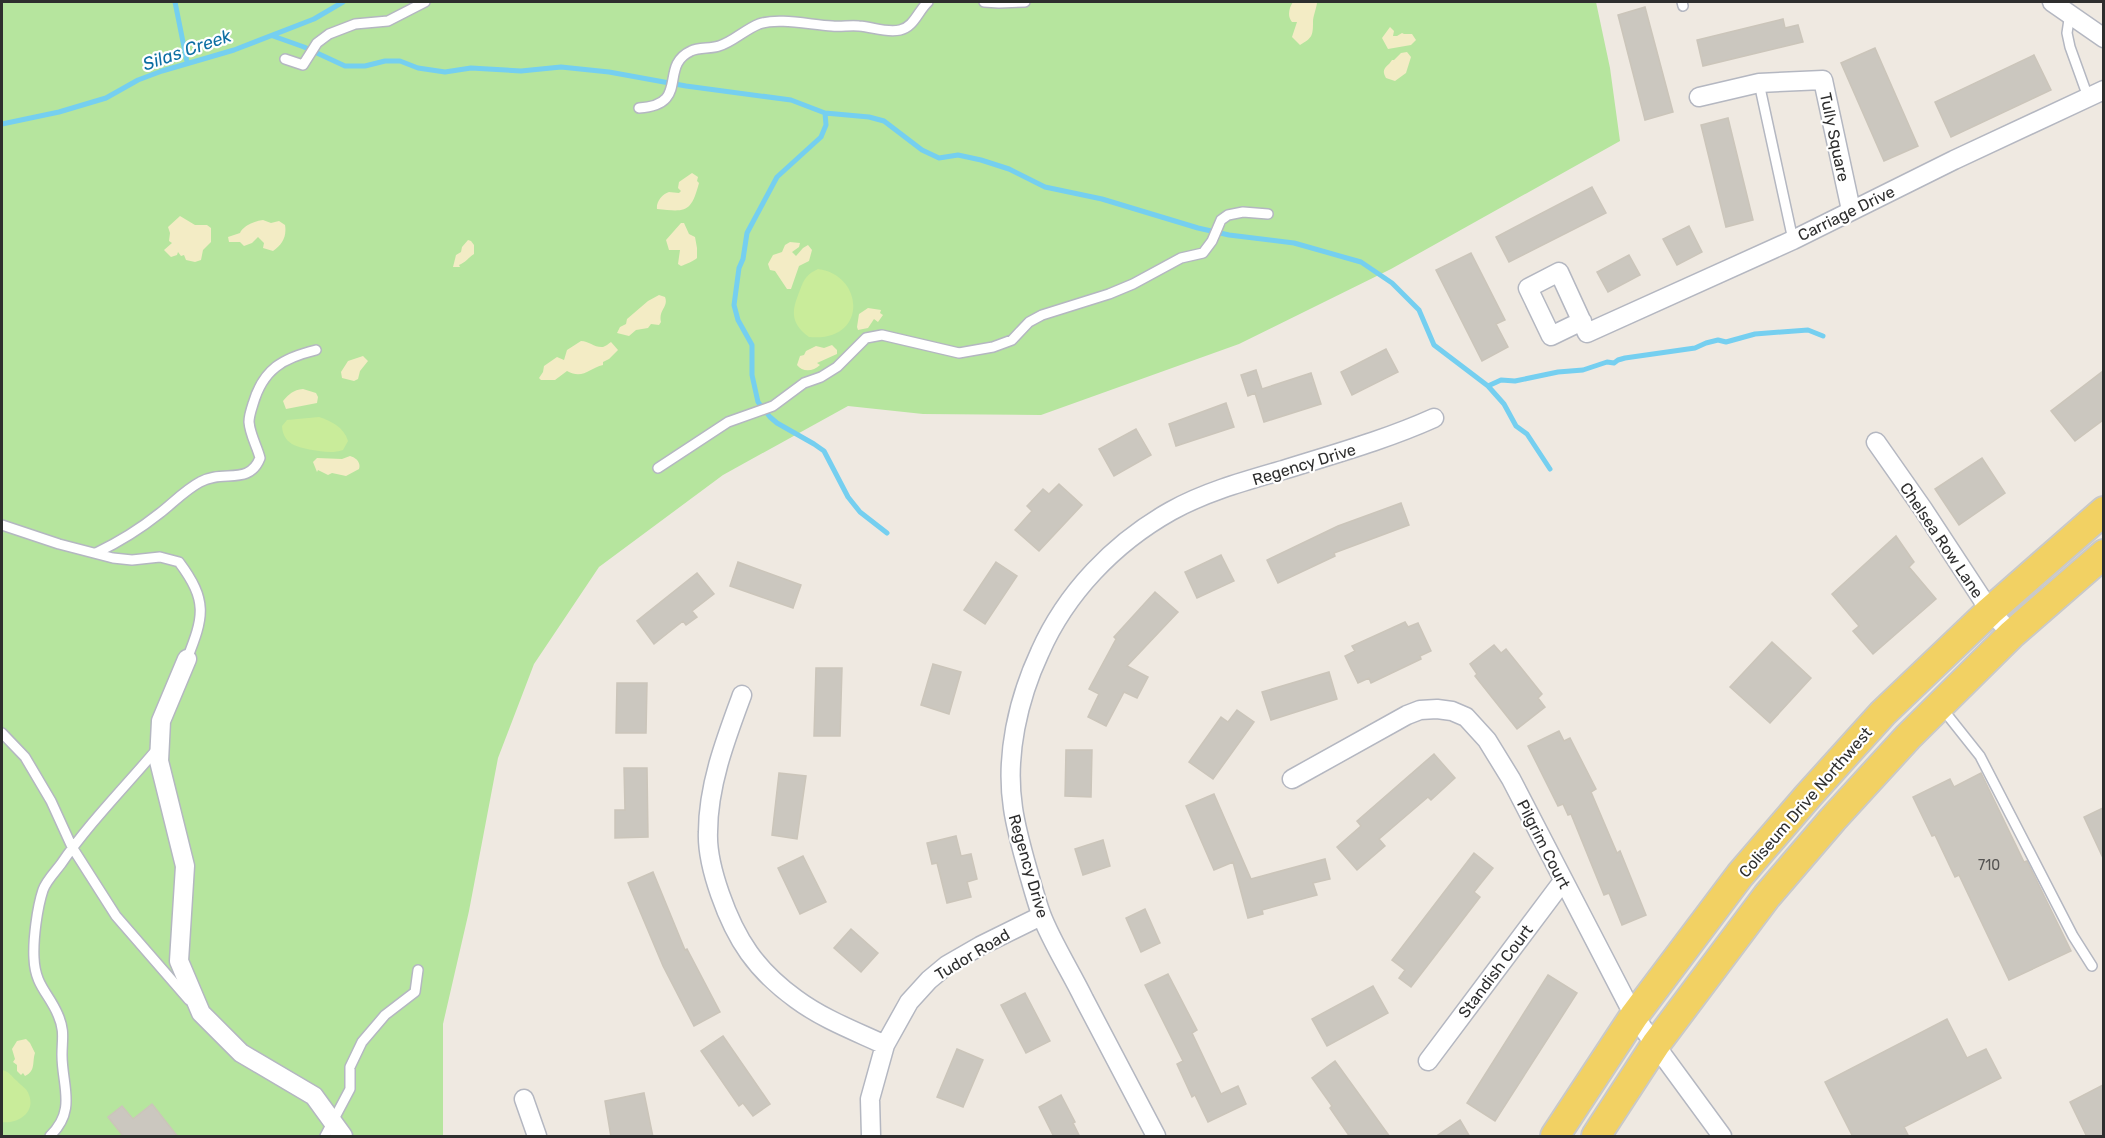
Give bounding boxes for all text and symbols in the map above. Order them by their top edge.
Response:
water label: Silas Creek [140,24,235,75]
street label: Tully Square [1816,91,1853,183]
street label: Carriage Drive [1795,182,1898,245]
street label: Regency Drive [1250,440,1358,489]
street label: Chelsea Row Lane [1896,479,1987,602]
street label: Coliseum Drive Northwest [1735,723,1876,881]
street label: Pilgrim Court [1513,796,1574,892]
street label: Regency Drive [1005,812,1052,920]
house number: 710 [1978,857,2000,874]
street label: Standish Court [1454,921,1537,1022]
street label: Tudor Road [931,925,1013,984]

